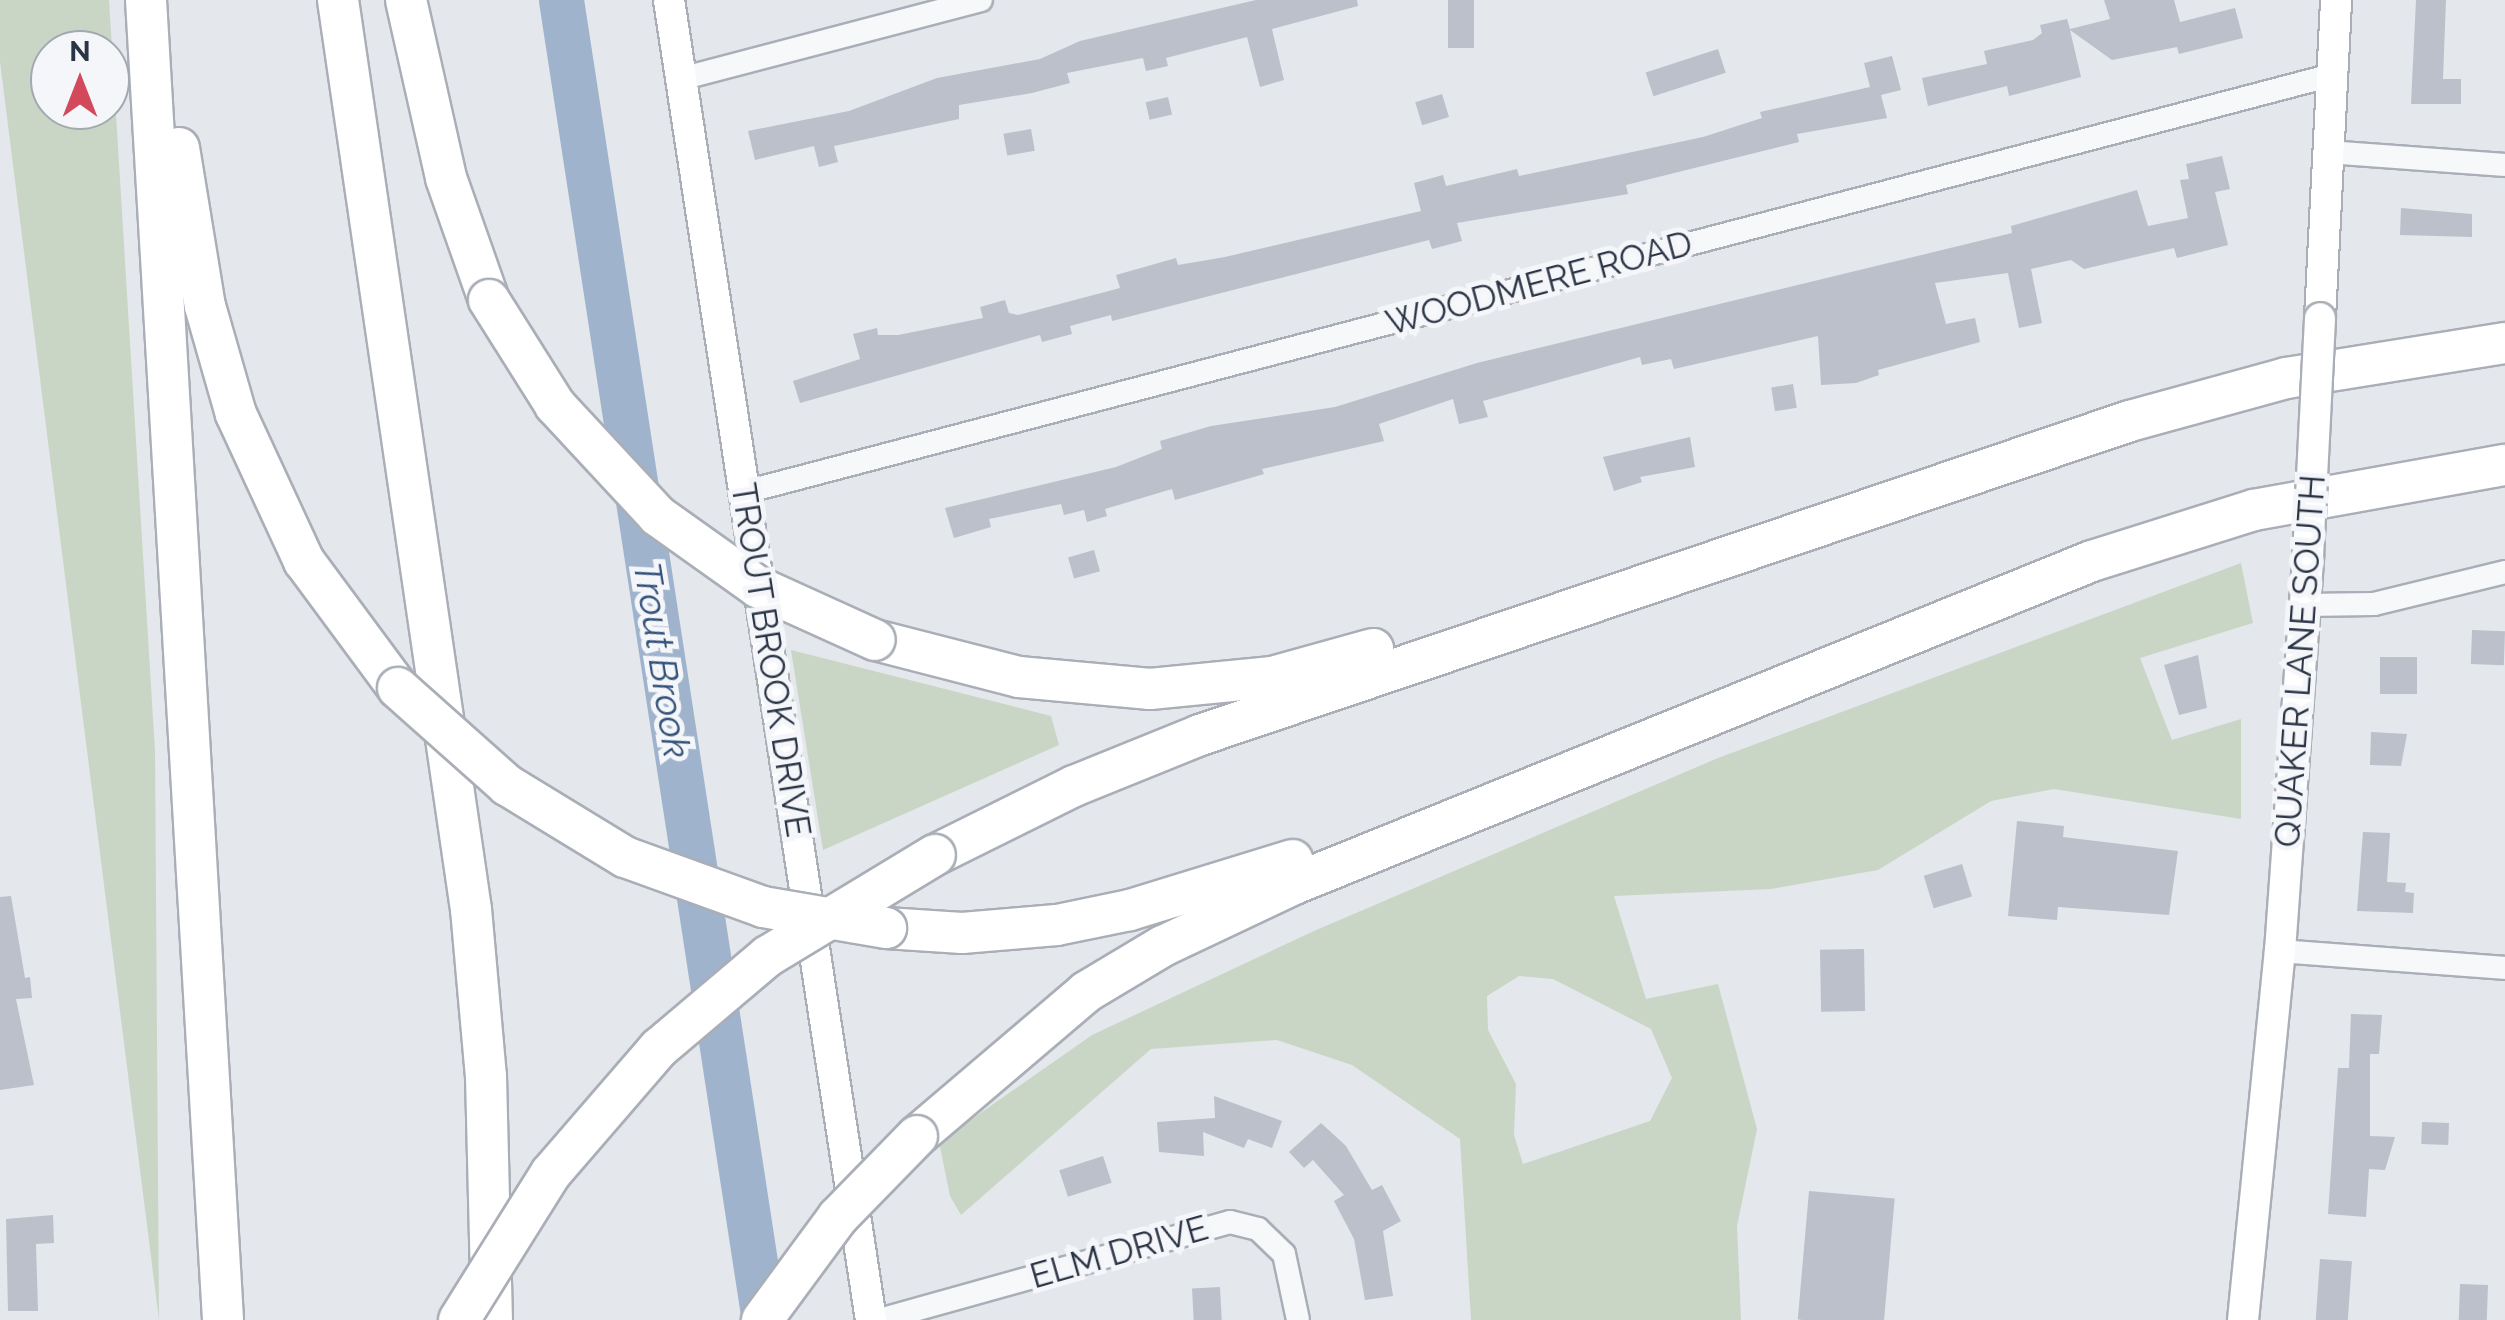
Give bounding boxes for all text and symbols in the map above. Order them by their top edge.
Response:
north arrow [30,30,130,130]
text: N [69,35,91,68]
street label: WOODMERE ROAD [1381,222,1697,344]
street label: QUAKER LANE SOUTH [2266,473,2334,849]
street label: TROUT BROOK DRIVE [722,479,820,841]
water label: Trout Brook [624,559,700,761]
street label: ELM DRIVE [1025,1207,1213,1297]

